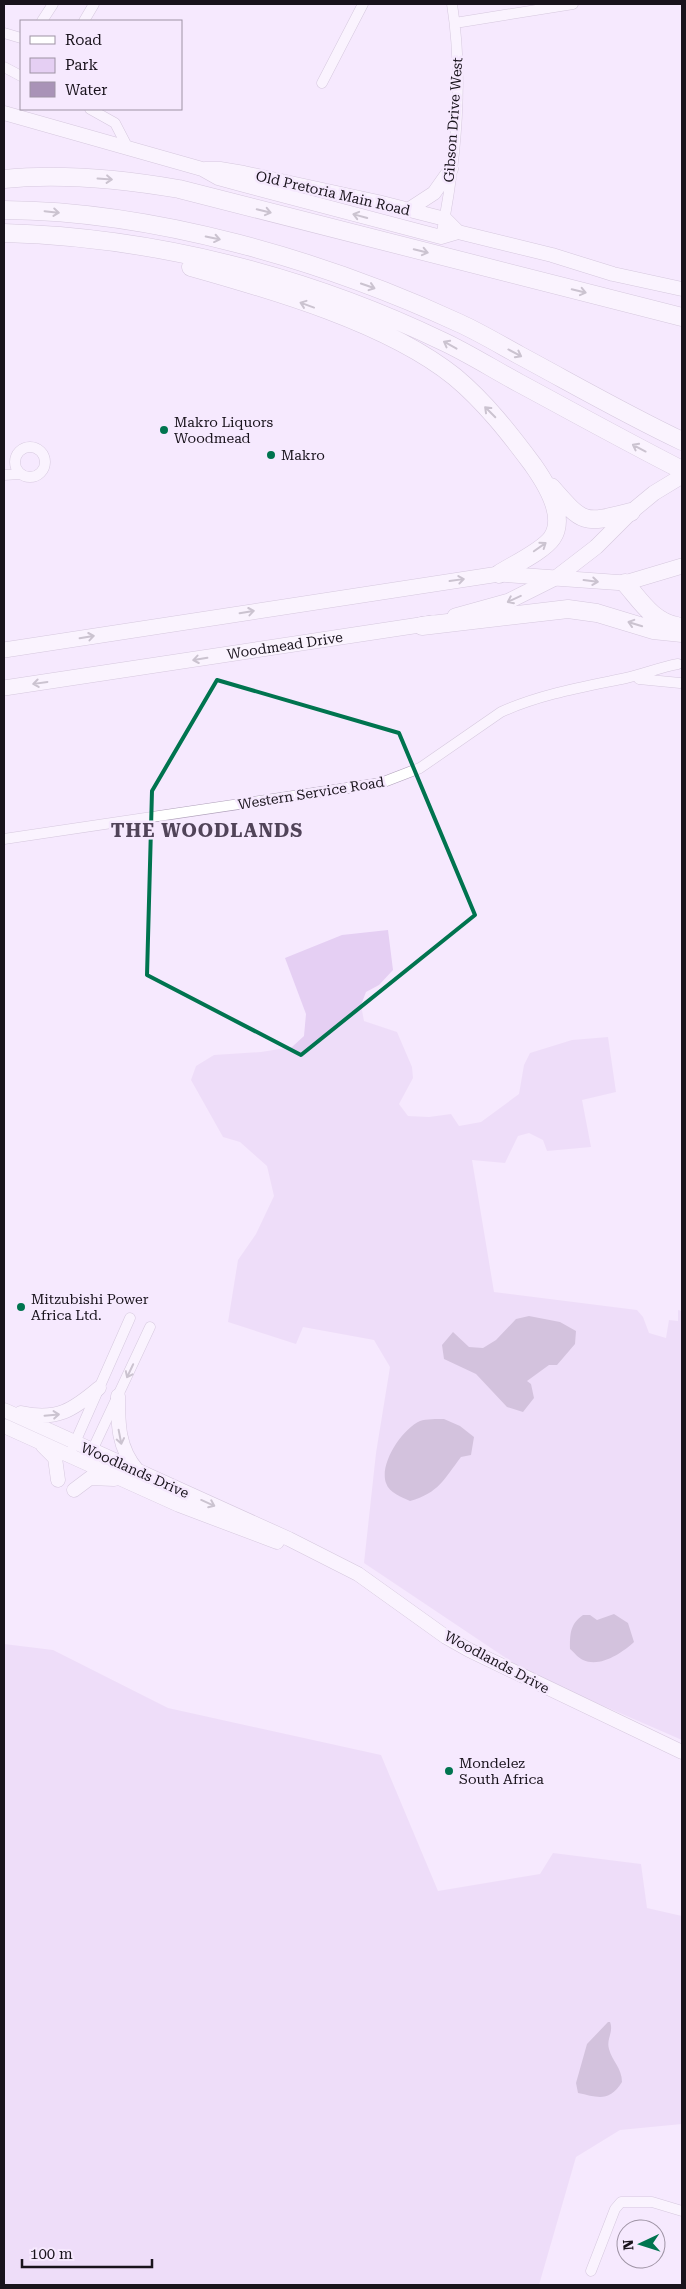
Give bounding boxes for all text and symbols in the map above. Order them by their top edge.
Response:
legend [20,20,182,110]
text: Road [65,31,102,49]
text: Park [65,56,99,74]
street label: Gibson Drive West [441,57,465,183]
text: Water [65,81,107,99]
street label: Old Pretoria Main Road [254,167,412,219]
one-way arrow [97,174,113,184]
one-way arrow [255,206,271,216]
one-way arrow [44,207,60,217]
one-way arrow [352,211,368,220]
one-way arrow [204,234,220,244]
one-way arrow [413,247,429,256]
one-way arrow [360,281,376,291]
one-way arrow [570,287,586,296]
one-way arrow [300,300,316,309]
one-way arrow [443,340,458,349]
one-way arrow [508,348,523,358]
one-way arrow [484,406,497,418]
place label: Makro Liquors Woodmead [174,414,274,446]
marker: Makro Liquors Woodmead [158,424,170,436]
one-way arrow [632,443,647,452]
place label: Makro [281,447,325,463]
marker: Makro [265,449,277,461]
one-way arrow [533,542,547,552]
one-way arrow [449,575,465,585]
one-way arrow [583,576,599,586]
one-way arrow [507,594,522,604]
one-way arrow [239,606,255,616]
one-way arrow [627,619,643,629]
street label: Woodmead Drive [226,629,344,662]
one-way arrow [78,631,94,641]
one-way arrow [193,654,209,664]
one-way arrow [32,678,48,688]
street label: Western Service Road [237,774,385,812]
district label: THE WOODLANDS [111,819,303,842]
place label: Mitzubishi Power Africa Ltd. [31,1291,149,1323]
marker: Mitzubishi Power Africa Ltd. [15,1301,27,1313]
one-way arrow [125,1363,135,1378]
one-way arrow [43,1410,59,1420]
one-way arrow [116,1428,125,1444]
street label: Woodlands Drive [79,1439,192,1501]
one-way arrow [200,1499,215,1509]
street label: Woodlands Drive [442,1628,552,1697]
place label: Mondelez South Africa [459,1755,544,1787]
marker: Mondelez South Africa [443,1765,455,1777]
north arrow [616,2219,666,2269]
scale bar [22,2236,152,2268]
text: N [620,2239,636,2251]
text: 100 m [30,2245,73,2263]

